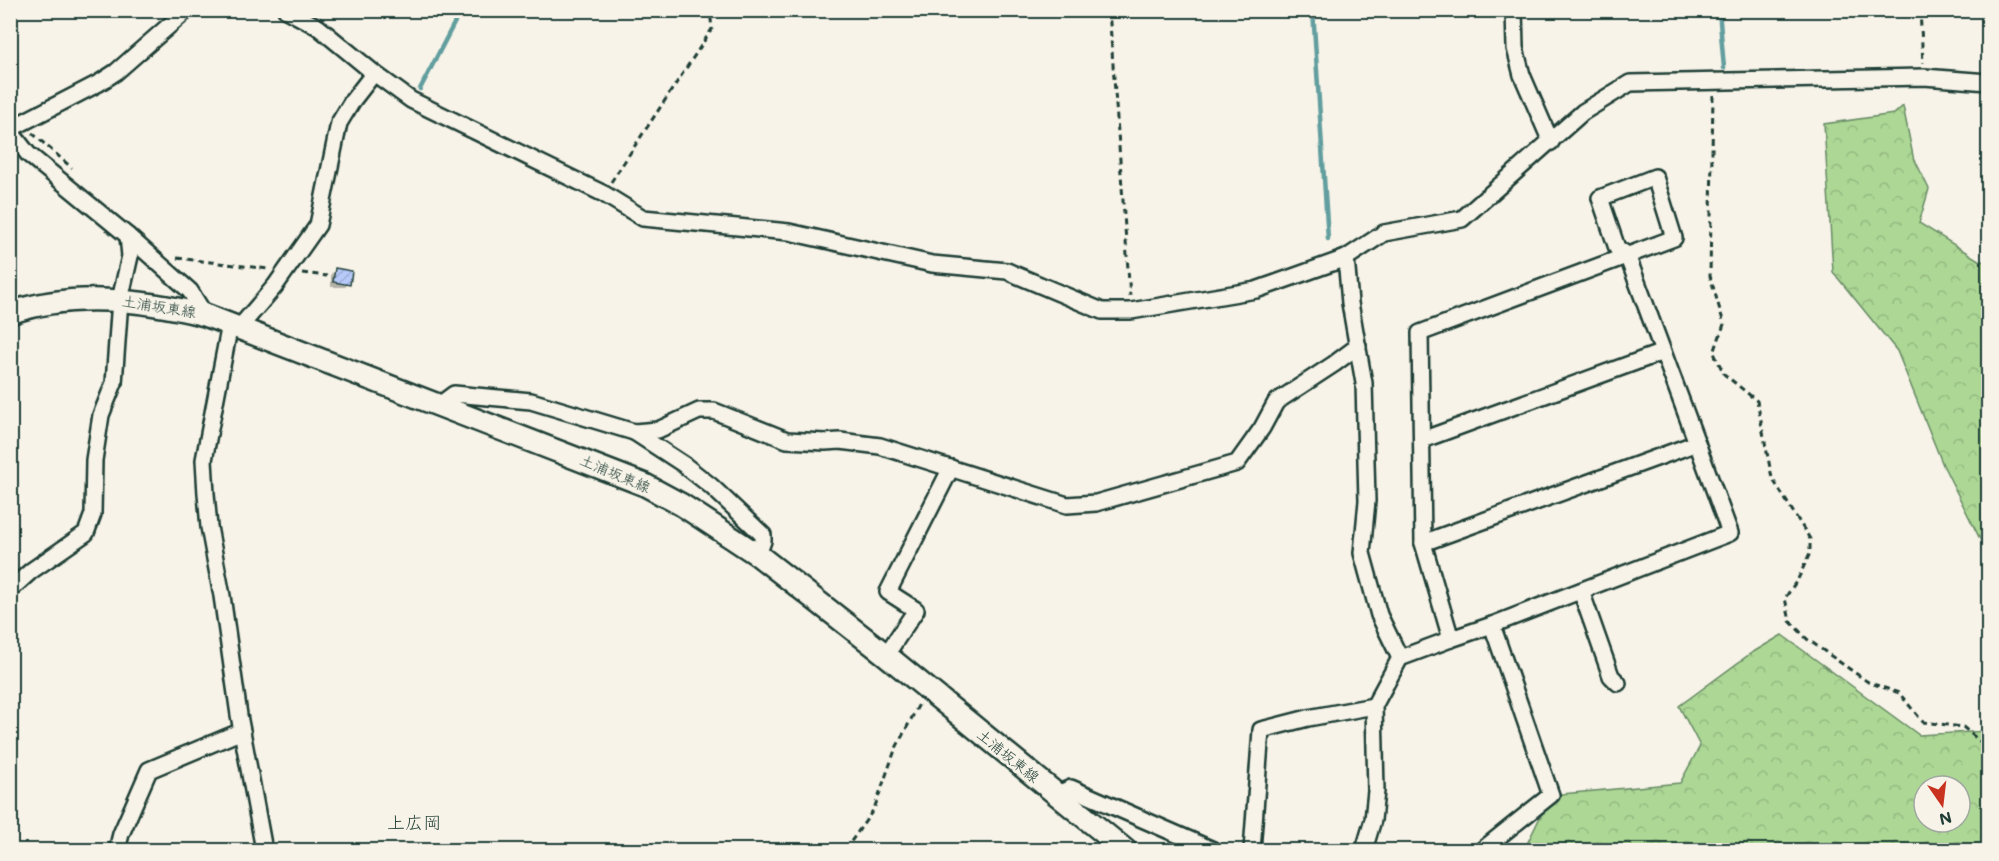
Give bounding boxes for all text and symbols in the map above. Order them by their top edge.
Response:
street label: 土浦坂東線 [121,290,198,322]
street label: 土浦坂東線 [577,449,654,497]
street label: 土浦坂東線 [973,724,1044,787]
north arrow [1912,774,1972,834]
text: N [1937,807,1954,831]
district label: 上広岡 [387,810,441,834]

